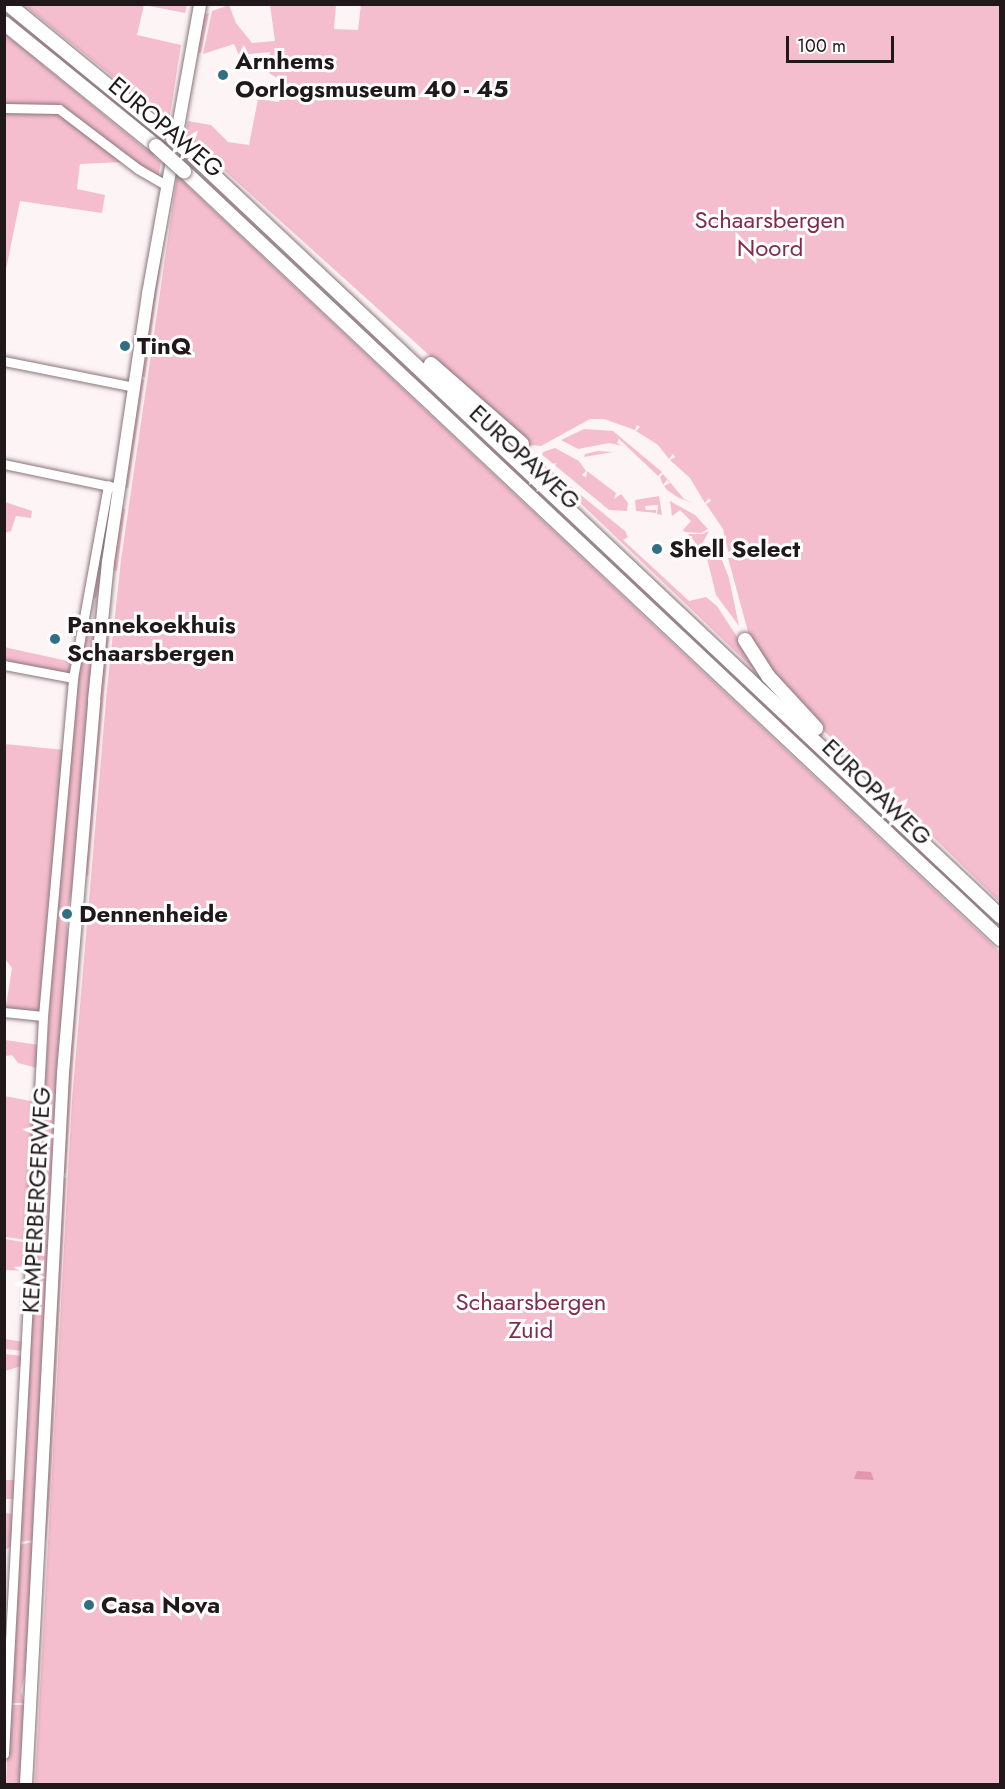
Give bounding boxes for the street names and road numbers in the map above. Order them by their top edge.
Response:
street label: EUROPAWEG [103,71,229,183]
street label: EUROPAWEG [464,398,586,516]
street label: EUROPAWEG [816,733,938,851]
street label: KEMPERBERGERWEG [16,1086,56,1314]

